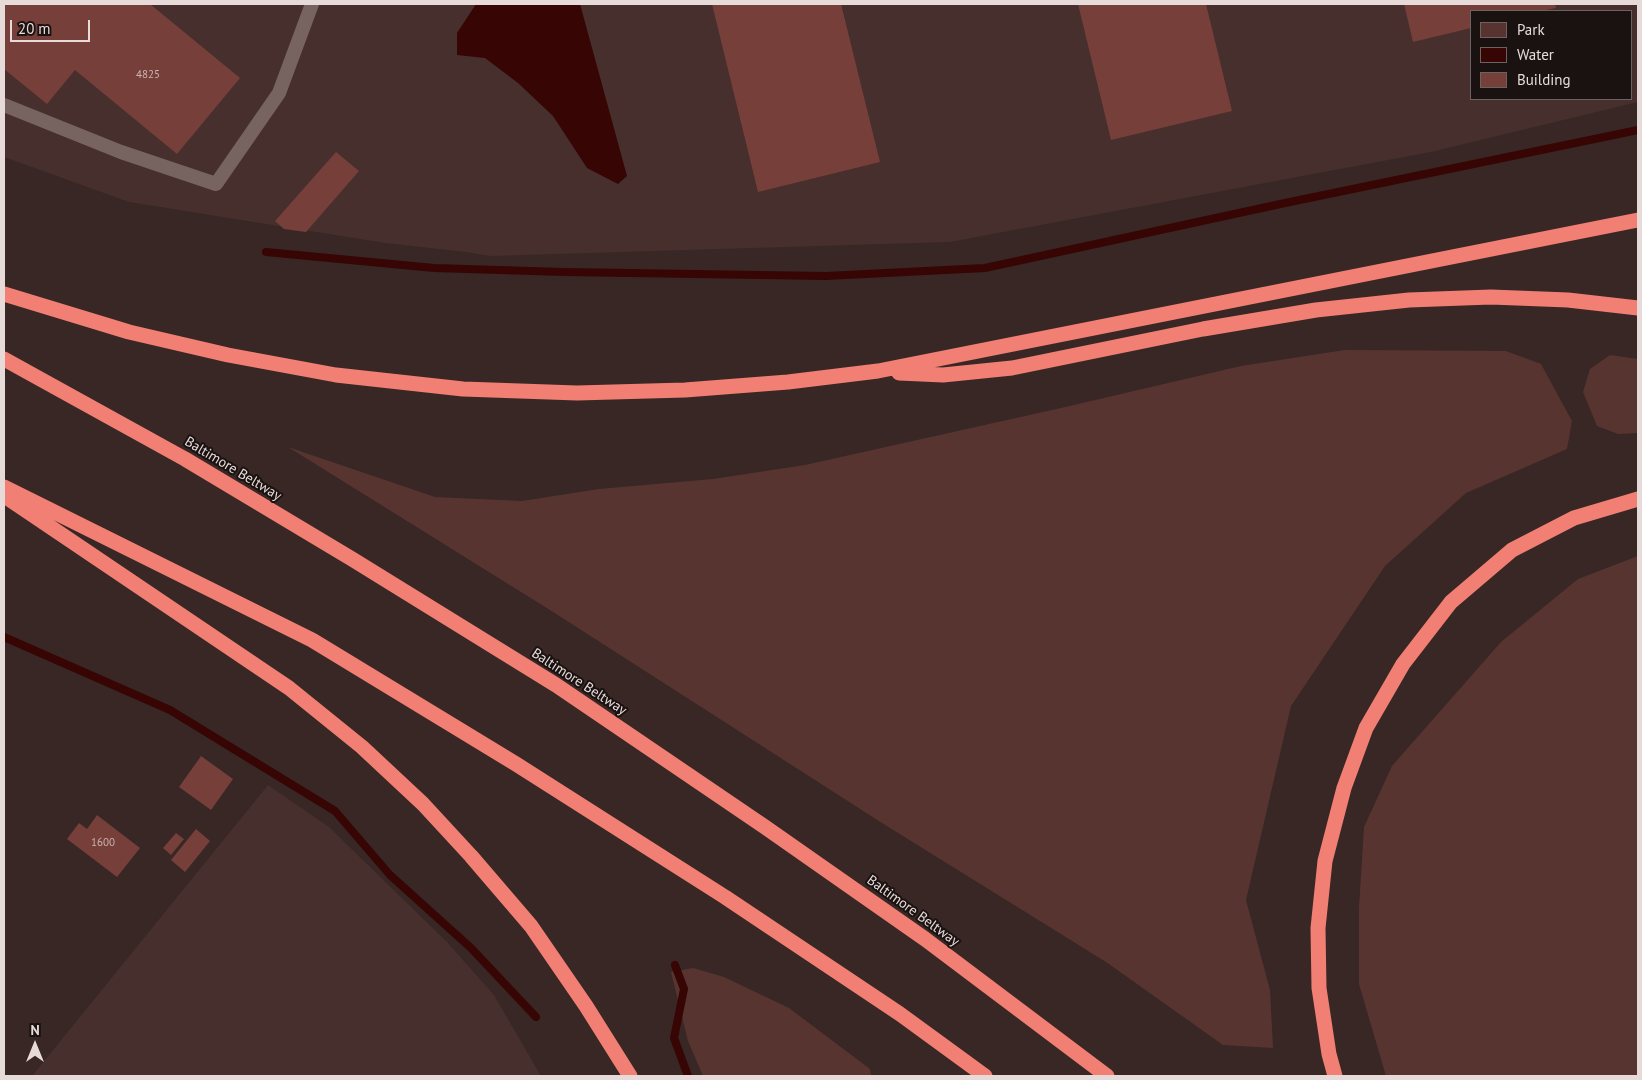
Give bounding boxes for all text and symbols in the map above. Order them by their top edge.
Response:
scale bar [12,10,92,42]
legend [1470,10,1632,100]
text: 20 m [18,19,51,38]
text: Park [1517,20,1545,39]
text: Water [1517,45,1554,64]
house number: 4825 [136,68,160,82]
text: Building [1517,70,1571,89]
street label: Baltimore Beltway [182,433,284,505]
street label: Baltimore Beltway [528,645,630,719]
house number: 1600 [91,836,115,850]
street label: Baltimore Beltway [864,872,962,950]
north arrow [10,1020,60,1070]
text: N [30,1021,40,1039]

